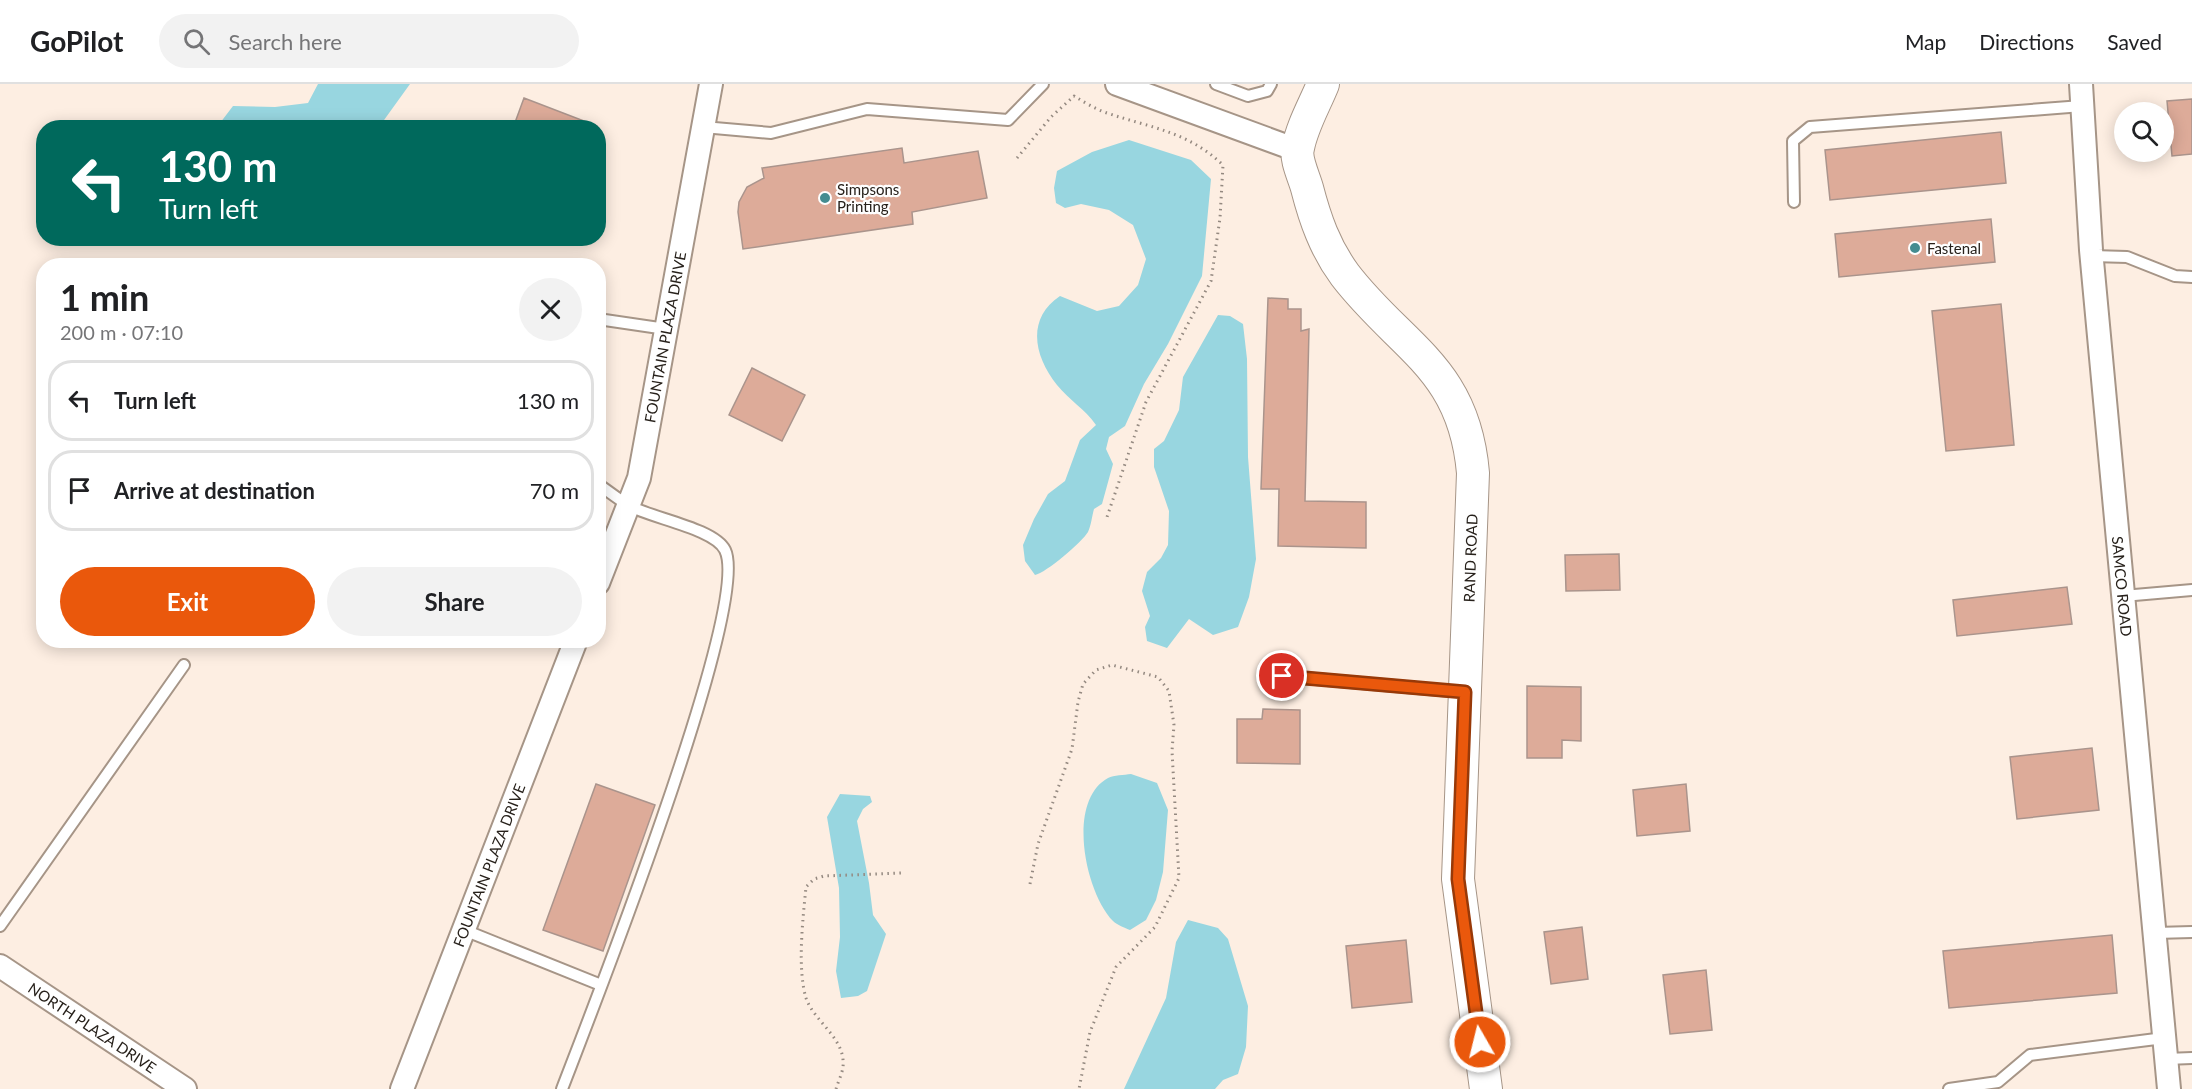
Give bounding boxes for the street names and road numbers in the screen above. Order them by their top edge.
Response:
street label: FOUNTAIN PLAZA DRIVE [640,250,689,424]
street label: RAND ROAD [1459,513,1481,603]
street label: SAMCO ROAD [2109,535,2136,637]
street label: FOUNTAIN PLAZA DRIVE [449,781,528,949]
street label: NORTH PLAZA DRIVE [25,978,160,1076]

